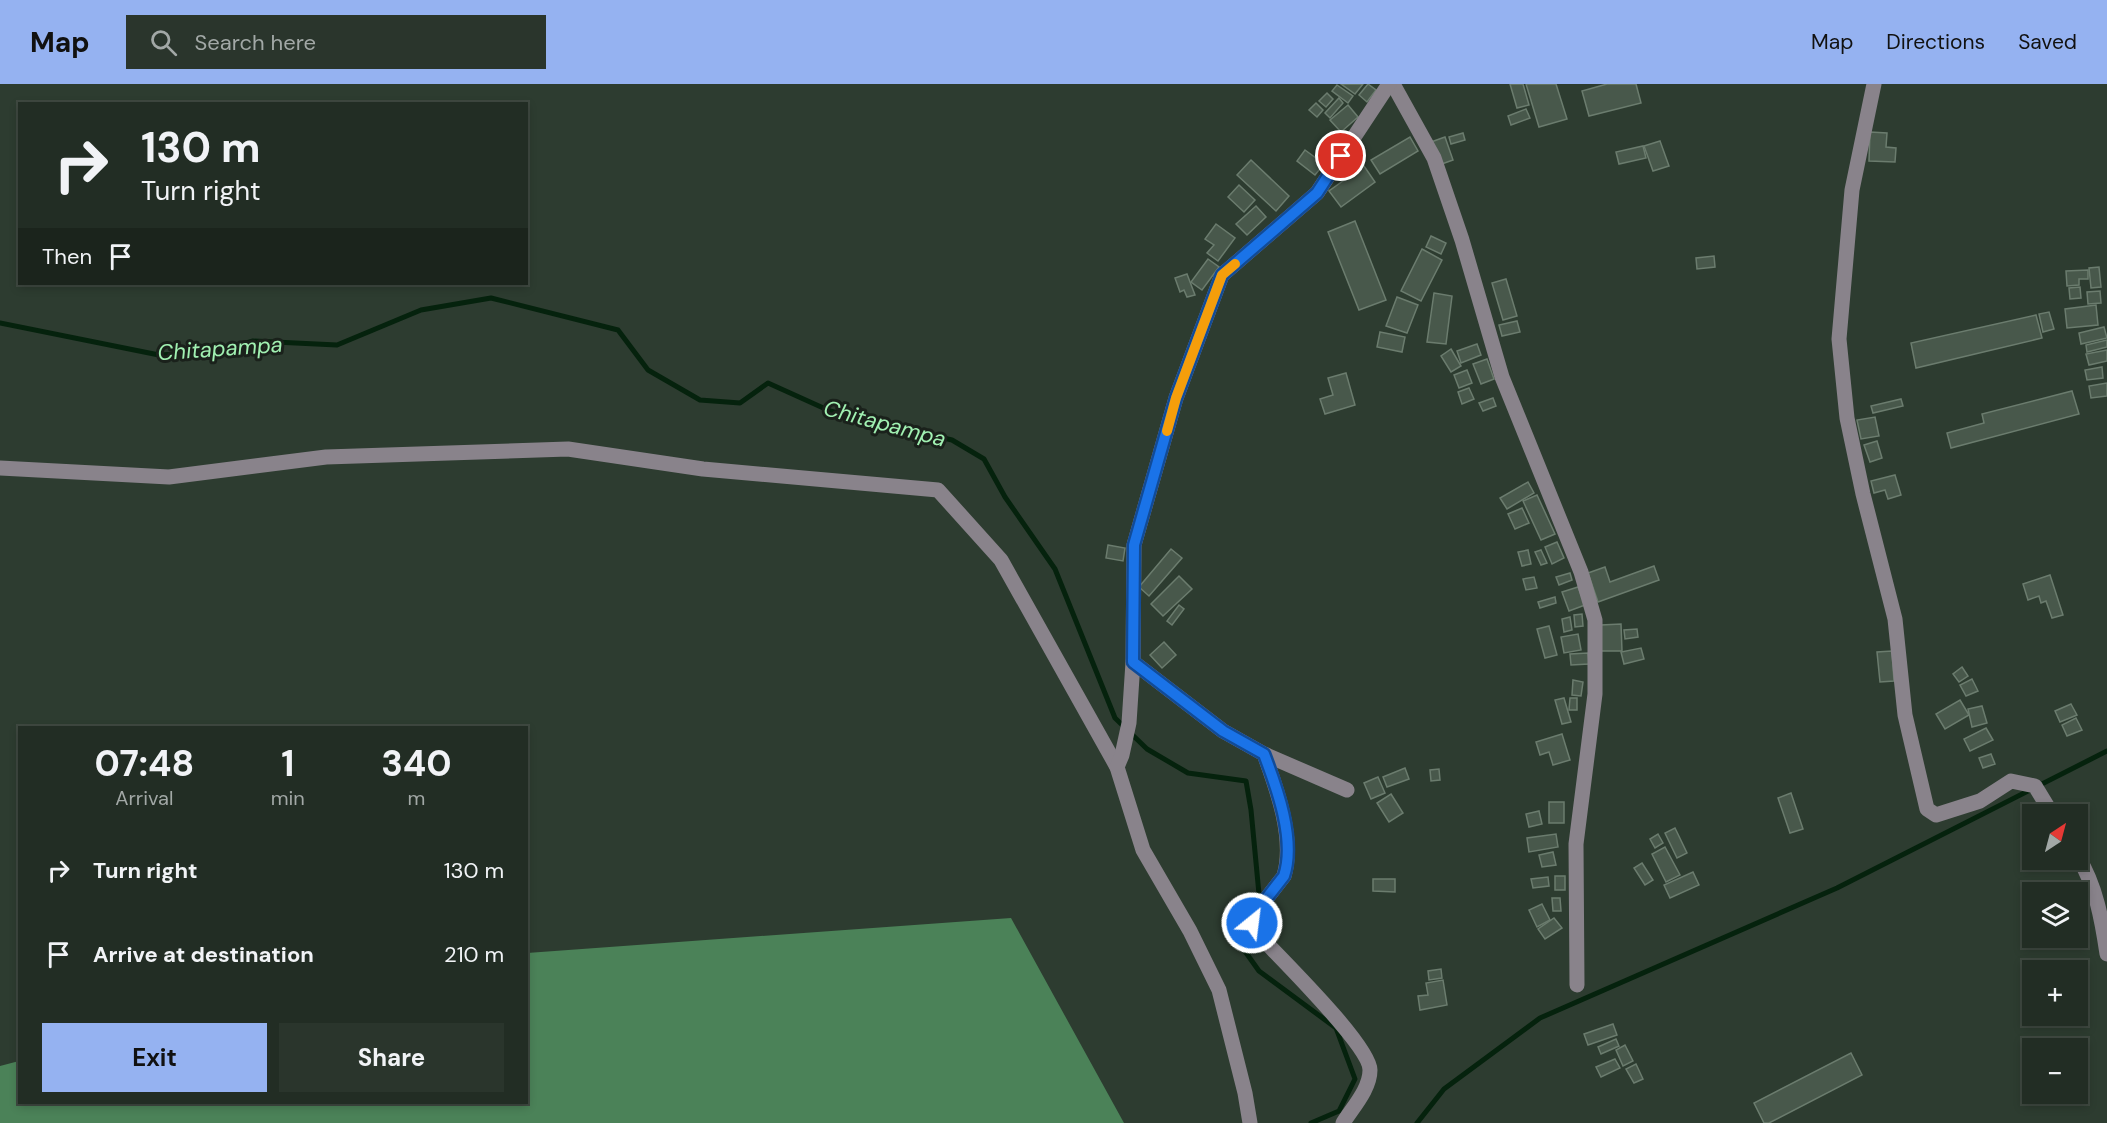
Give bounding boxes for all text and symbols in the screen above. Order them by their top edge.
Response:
search box [126,15,546,69]
text: Map [30,24,90,61]
icon: search [147,26,180,59]
text: Search here [195,28,316,57]
text: Map [1811,28,1853,56]
text: Directions [1886,28,1985,56]
text: Saved [2018,28,2077,56]
text: 130 m [141,120,261,175]
icon: right [42,126,120,204]
pin [1315,130,1366,181]
icon: arrive [1324,139,1357,172]
text: Turn right [141,173,261,208]
icon: arrive [104,240,137,273]
text: Then [42,242,92,271]
water label: Chitapampa [156,330,284,367]
water label: Chitapampa [820,393,949,454]
text: 07:48 [94,740,194,787]
text: 1 [281,740,294,787]
text: 340 [381,740,452,787]
text: Arrival [115,785,173,811]
text: min [271,785,305,811]
text: m [407,785,425,811]
north arrow [2022,804,2088,870]
map controls [2022,804,2088,1104]
icon: right [42,854,75,887]
text: Turn right [93,856,198,885]
text: 130 m [444,856,504,885]
button: layers [2022,882,2088,948]
position arrow [1220,891,1284,955]
icon: arrive [42,938,75,971]
text: Arrive at destination [93,940,314,969]
text: 210 m [444,940,504,969]
button: + [2022,960,2088,1026]
button: Exit [42,1023,267,1092]
button: Share [279,1023,504,1092]
button: − [2022,1038,2088,1104]

